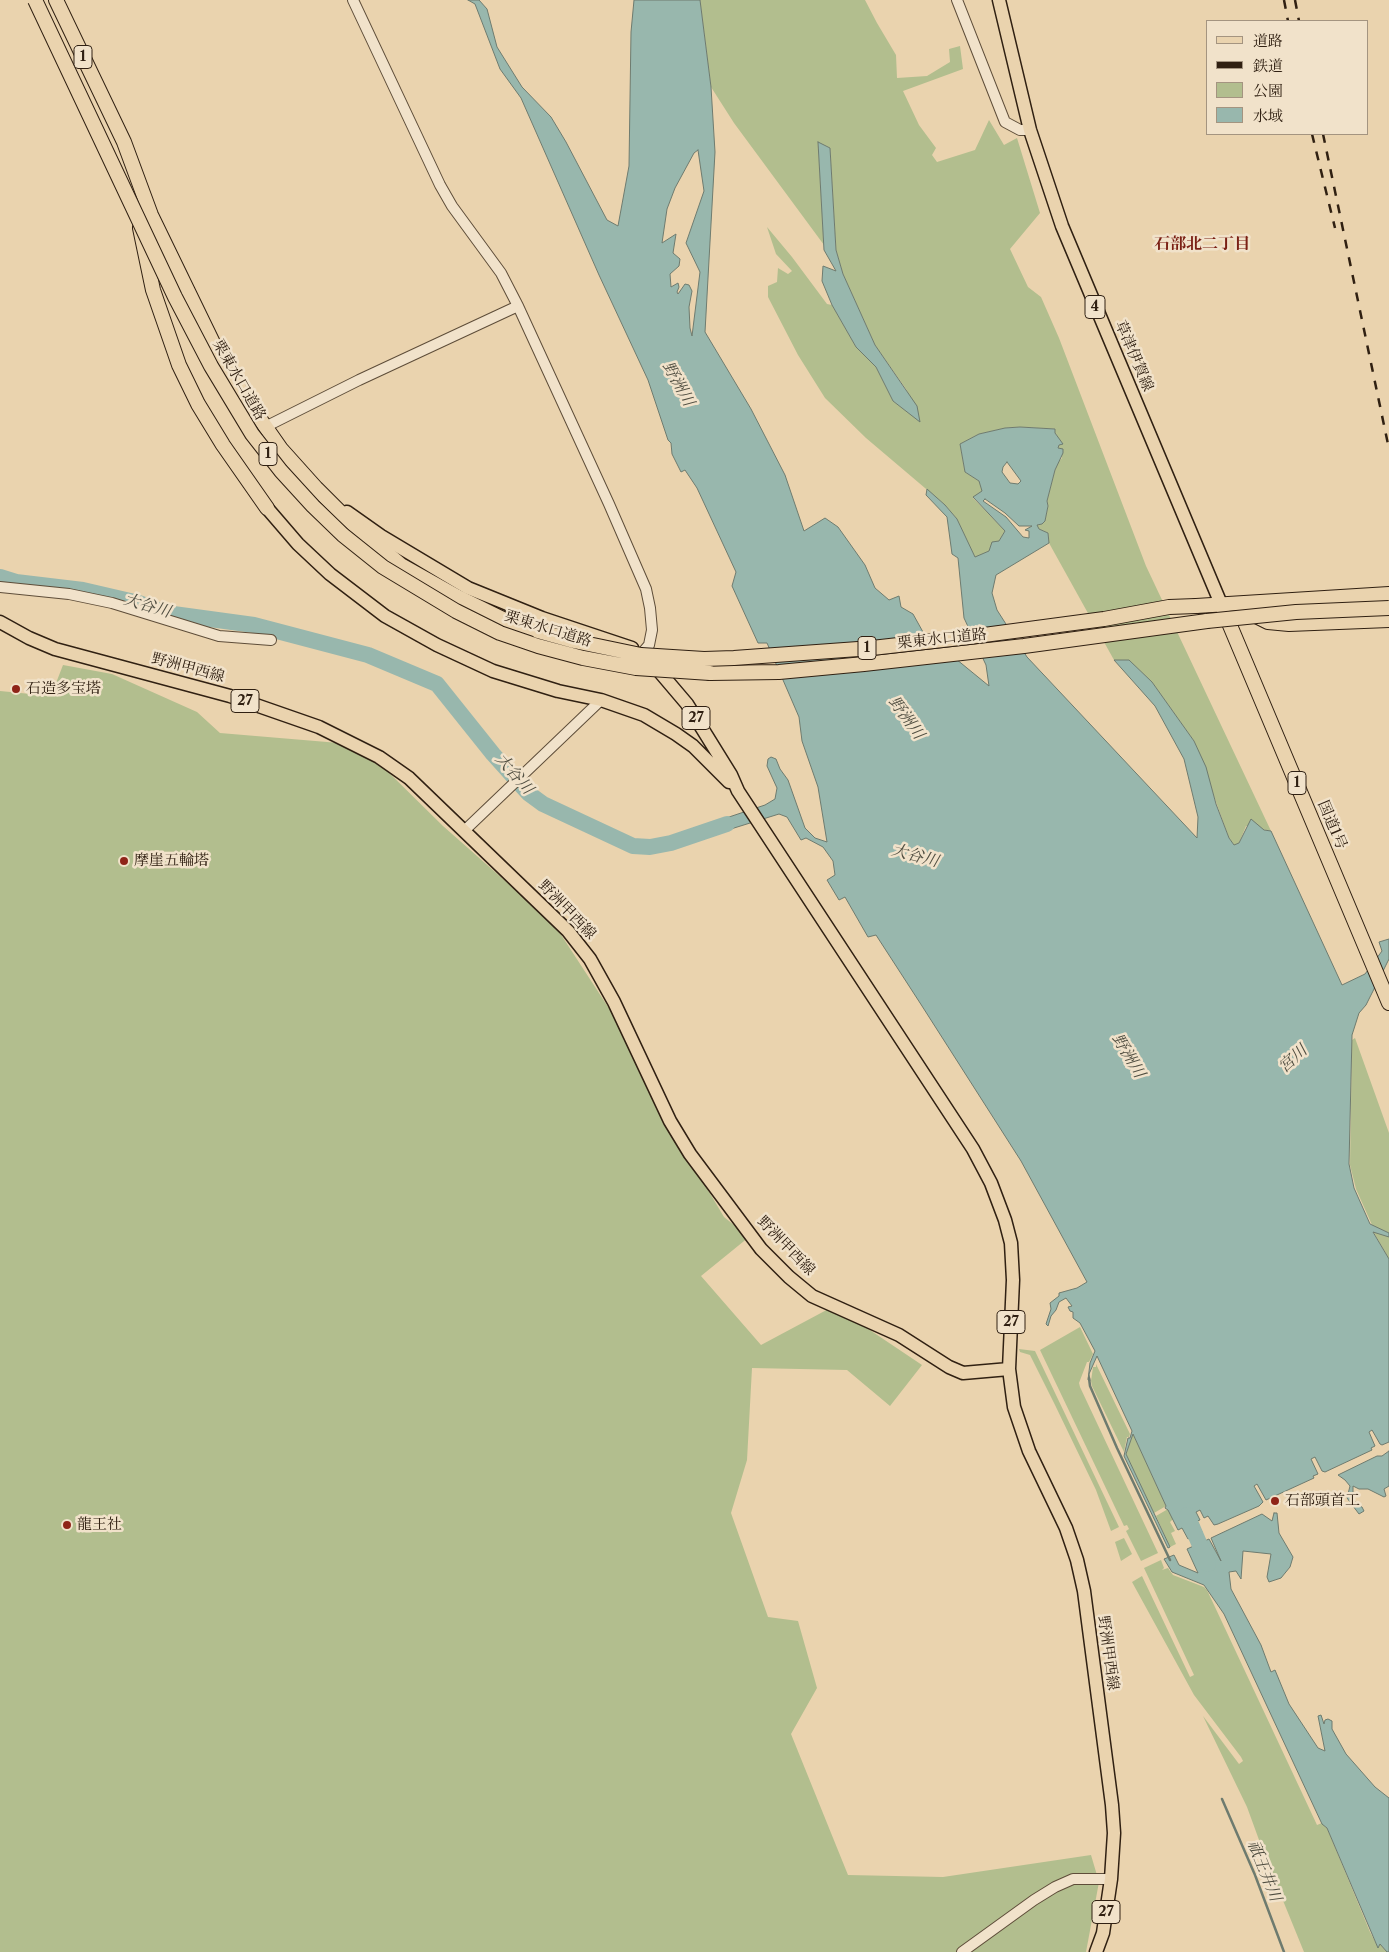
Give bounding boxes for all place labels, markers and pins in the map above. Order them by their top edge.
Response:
place label: 石造多宝塔 [26,680,101,698]
marker: 石造多宝塔 [10,683,22,695]
place label: 摩崖五輪塔 [134,852,209,870]
marker: 摩崖五輪塔 [118,855,130,867]
place label: 石部頭首工 [1285,1492,1360,1510]
marker: 石部頭首工 [1269,1495,1281,1507]
place label: 龍王社 [77,1516,122,1534]
marker: 龍王社 [61,1519,73,1531]

